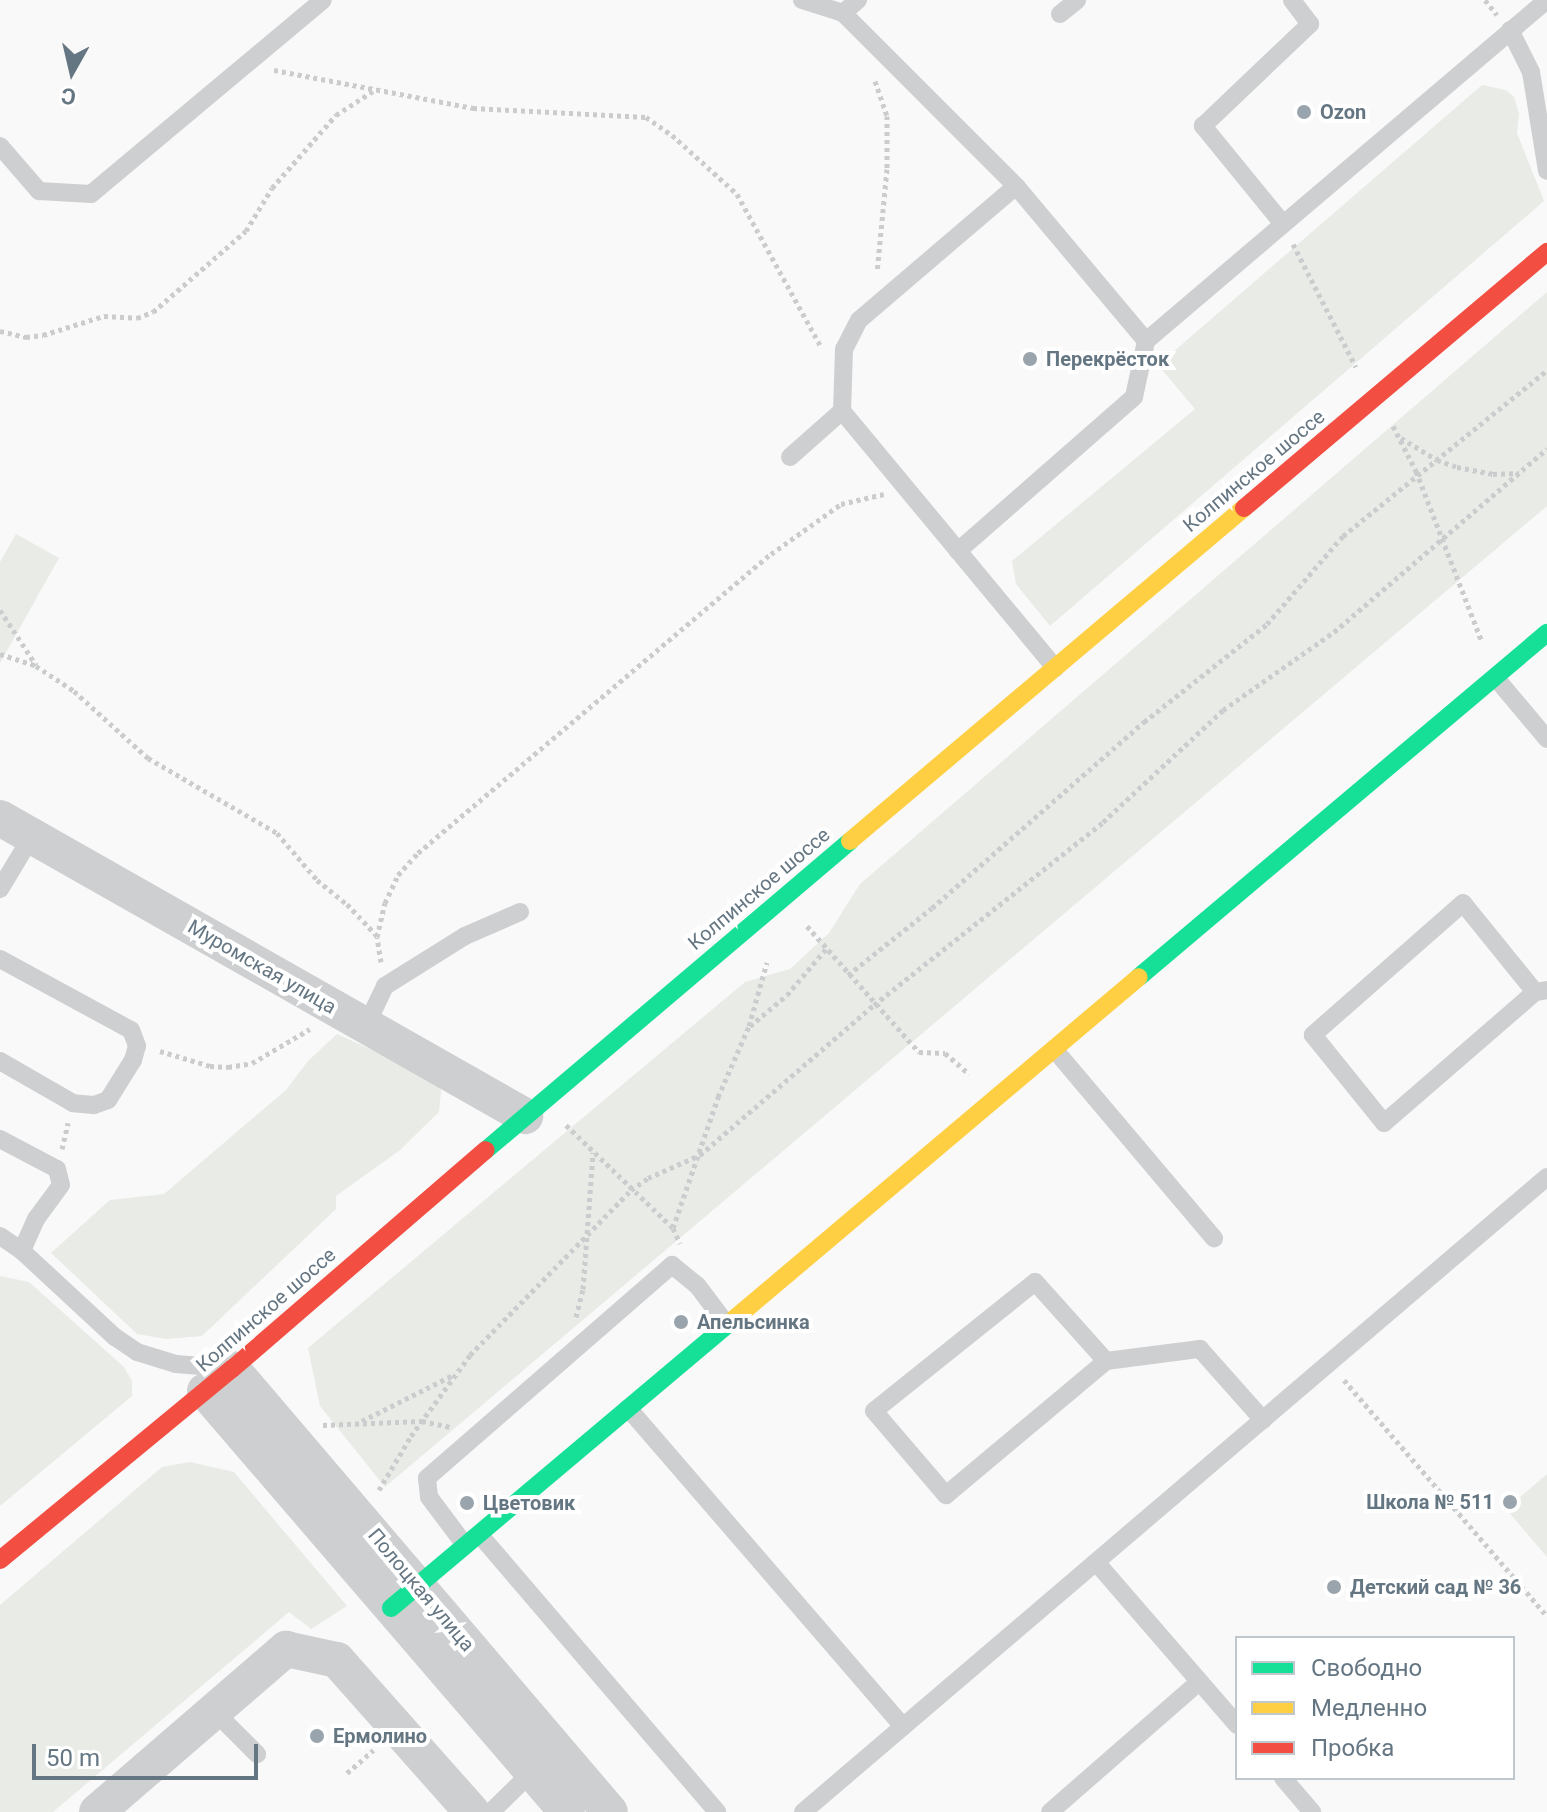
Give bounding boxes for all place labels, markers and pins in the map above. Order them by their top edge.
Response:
place label: Ozon [1320,100,1366,124]
marker: Ozon [1295,103,1313,121]
place label: Перекрёсток [1046,347,1169,371]
marker: Перекрёсток [1021,350,1039,368]
place label: Апельсинка [697,1310,810,1334]
marker: Апельсинка [672,1313,690,1331]
place label: Школа № 511 [1366,1490,1494,1514]
place label: Цветовик [483,1491,575,1515]
marker: Школа № 511 [1501,1493,1519,1511]
marker: Цветовик [458,1494,476,1512]
place label: Детский сад № 36 [1350,1575,1521,1599]
marker: Детский сад № 36 [1325,1578,1343,1596]
place label: Ермолино [333,1724,427,1748]
marker: Ермолино [308,1727,326,1745]

